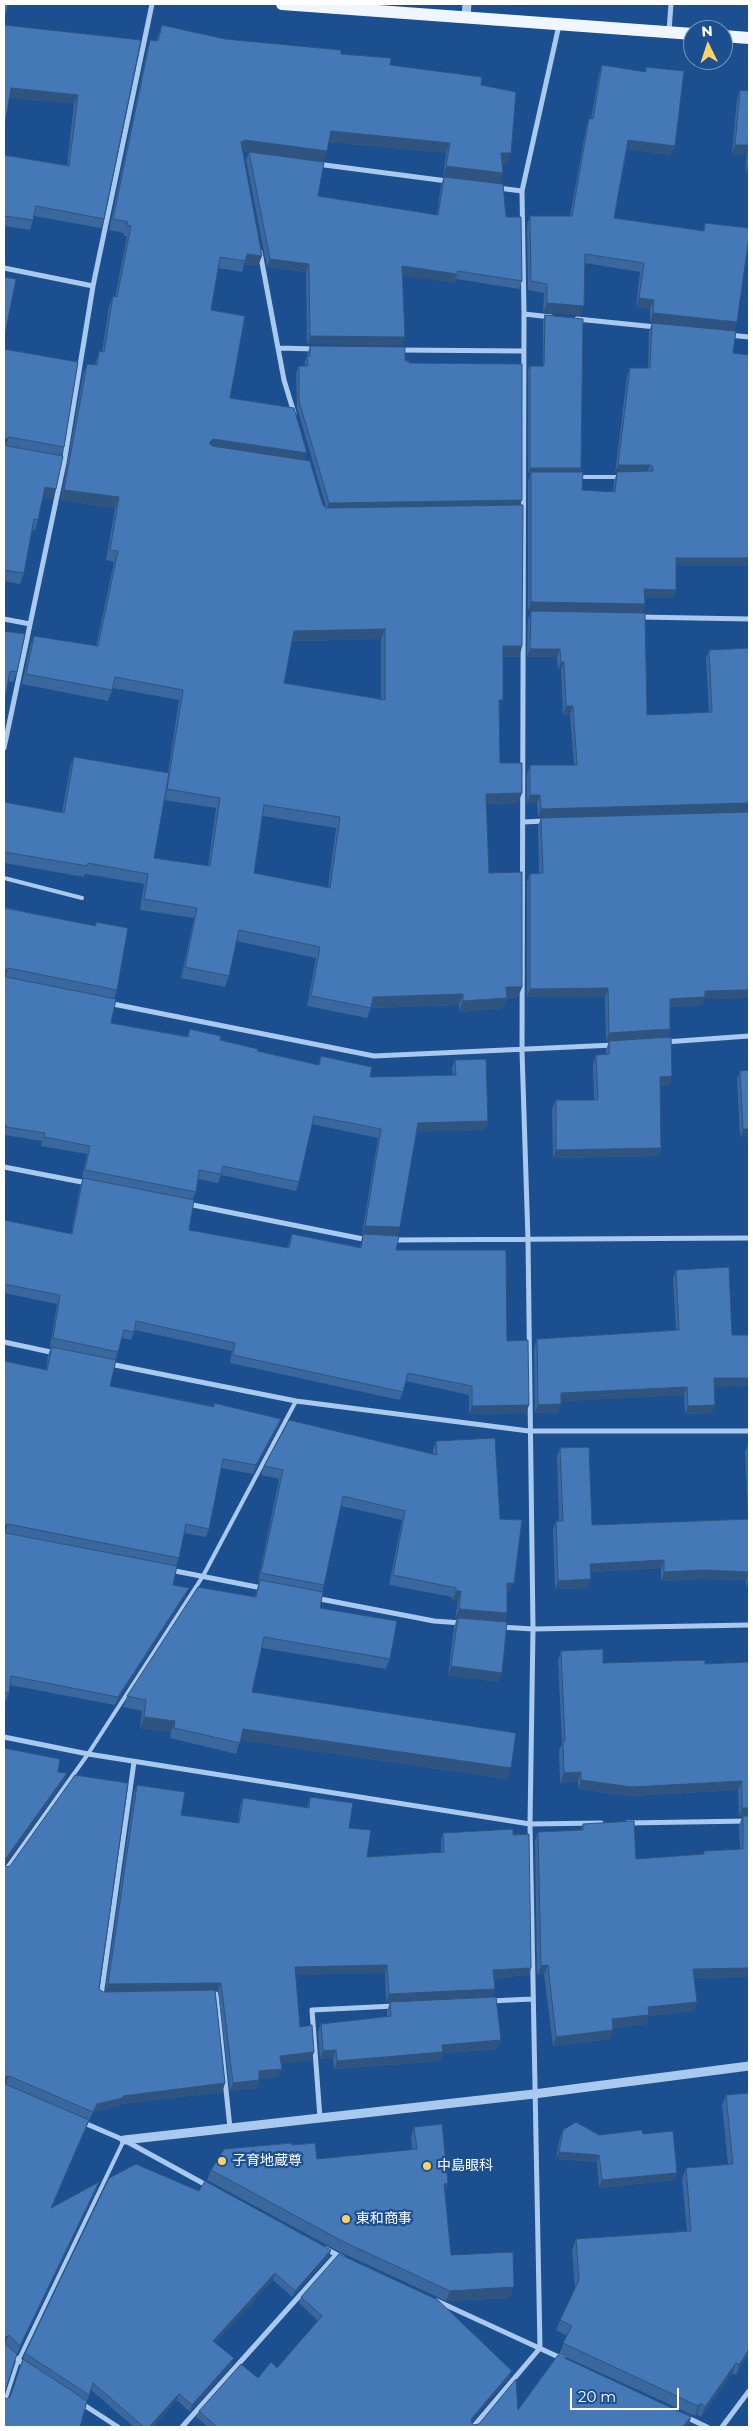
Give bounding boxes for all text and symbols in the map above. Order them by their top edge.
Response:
north arrow [683,20,733,70]
text: N [701,22,713,40]
place label: 子育地蔵尊 [232,2153,302,2169]
marker: 子育地蔵尊 [216,2155,228,2167]
place label: 中島眼科 [437,2158,493,2174]
marker: 中島眼科 [421,2160,433,2172]
place label: 東和商事 [356,2211,412,2227]
marker: 東和商事 [340,2213,352,2225]
scale bar [573,2378,682,2410]
text: 20 m [578,2387,616,2406]

